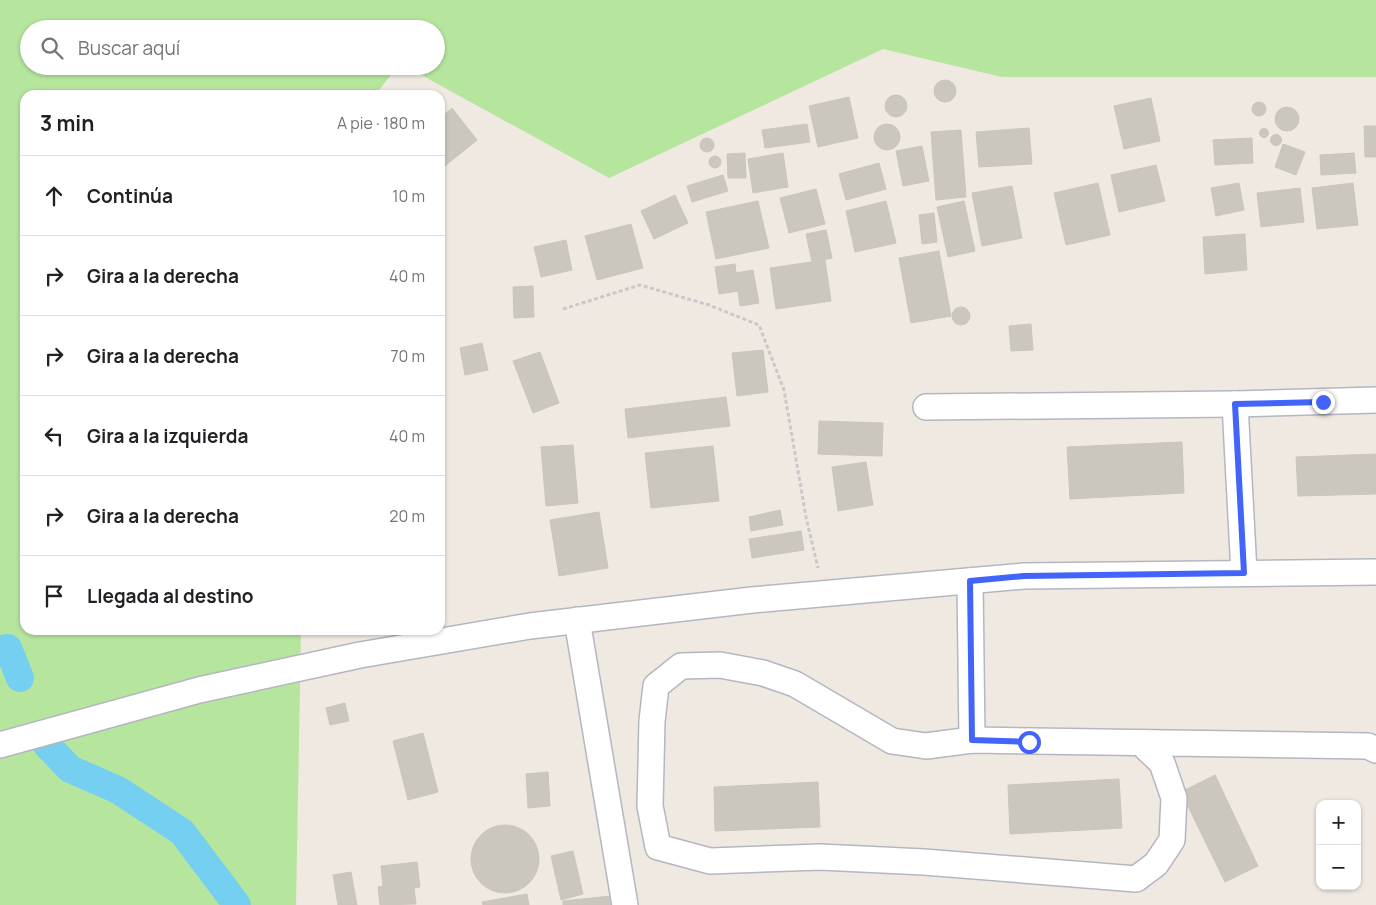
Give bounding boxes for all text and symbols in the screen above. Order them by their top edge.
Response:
search box [20,20,445,75]
icon: search [38,34,66,62]
text: Buscar aquí [78,35,180,61]
text: 3 min [40,109,94,137]
text: A pie · 180 m [337,112,425,134]
icon: ahead [40,182,68,210]
text: Continúa [87,183,173,209]
text: 10 m [392,185,425,207]
icon: right [40,262,68,290]
text: Gira a la derecha [87,263,239,289]
text: 40 m [389,265,425,287]
icon: right [40,342,68,370]
text: Gira a la derecha [87,343,239,369]
text: 70 m [390,345,425,367]
route end [1312,391,1335,414]
icon: left [40,422,68,450]
text: Gira a la izquierda [87,423,248,449]
text: 40 m [389,425,425,447]
icon: right [40,502,68,530]
text: Gira a la derecha [87,503,239,529]
text: 20 m [389,505,425,527]
icon: arrive [40,582,68,610]
text: Llegada al destino [87,583,254,609]
route start [1018,731,1041,754]
map controls [1316,800,1361,890]
button: + [1316,800,1361,845]
button: − [1316,845,1361,890]

